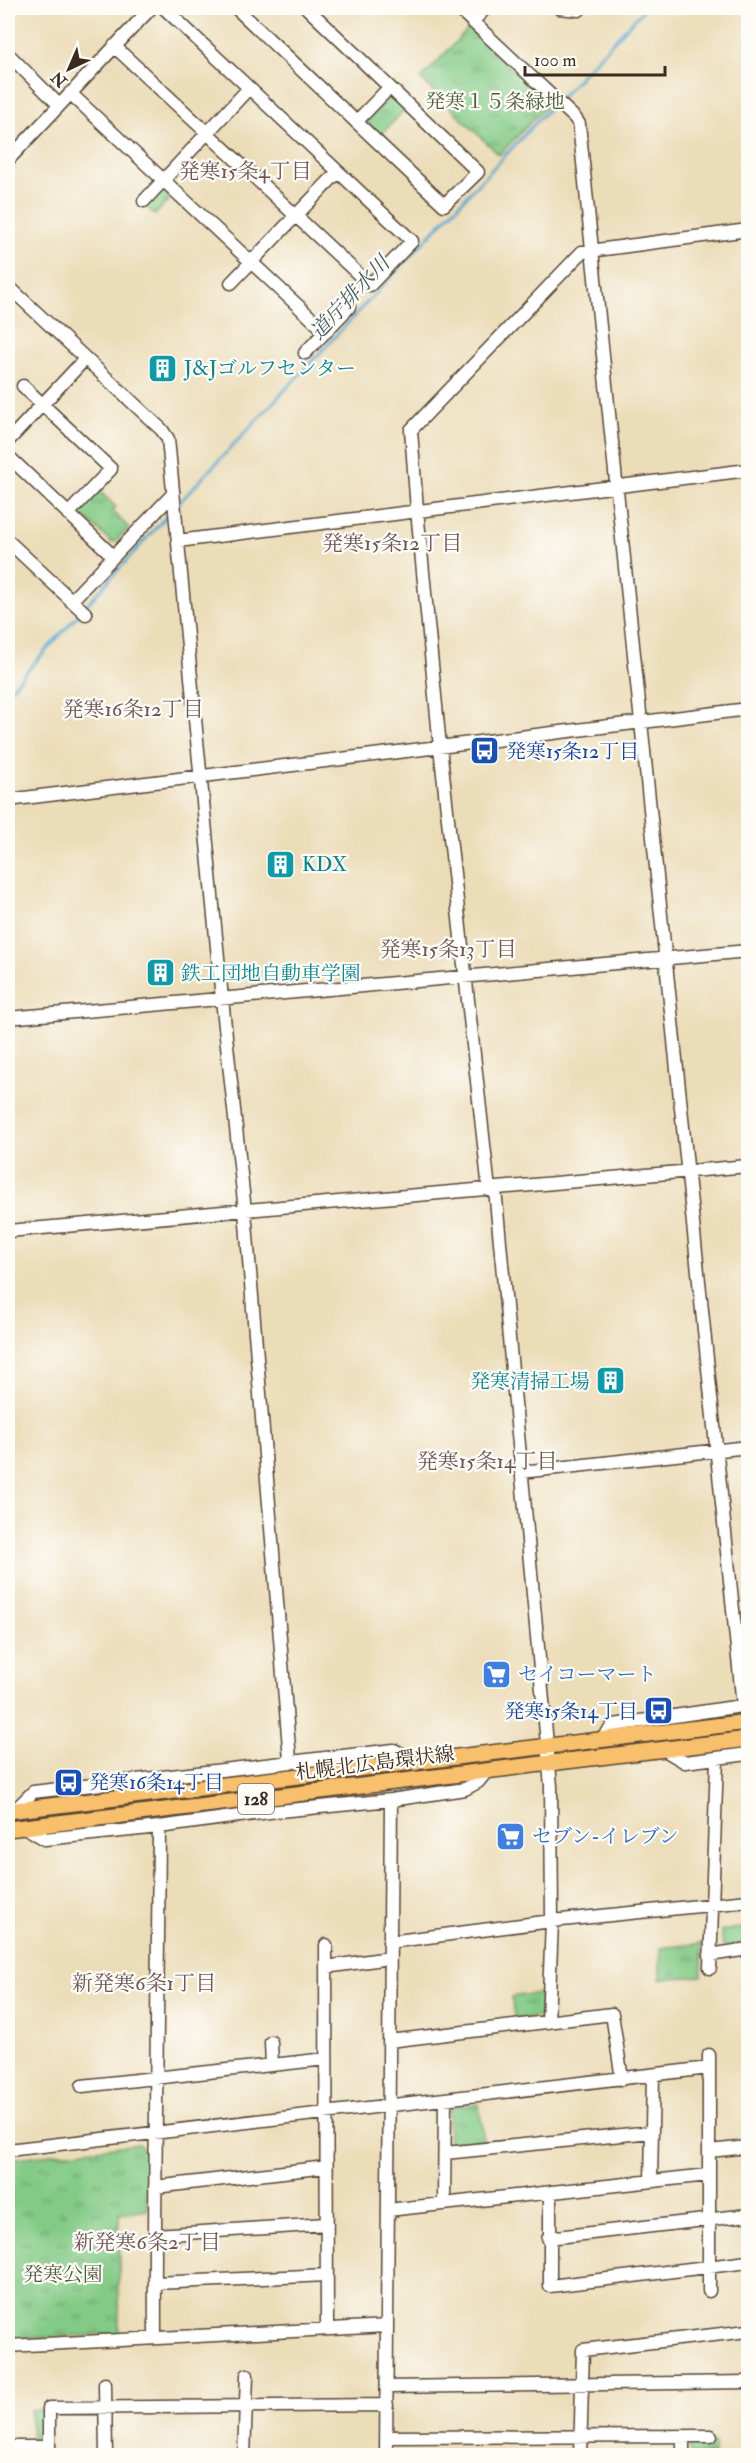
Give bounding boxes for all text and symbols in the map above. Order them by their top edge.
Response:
north arrow [39,39,99,99]
scale bar [525,39,664,77]
text: 100 m [534,49,577,72]
text: N [47,66,72,92]
park label: 発寒１５条緑地 [425,89,565,114]
district label: 発寒15条4丁目 [179,158,311,185]
water label: 道庁排水川 [304,249,397,346]
building icon: J&Jゴルフセンター [147,352,179,384]
place label: J&Jゴルフセンター [183,356,356,381]
district label: 発寒15条12丁目 [322,530,462,557]
district label: 発寒16条12丁目 [62,696,204,723]
bus stop icon: 発寒15条12丁目 [469,735,501,767]
place label: 発寒15条12丁目 [506,739,639,764]
building icon: KDX [265,848,297,880]
place label: KDX [302,852,348,877]
district label: 発寒15条13丁目 [379,936,517,963]
building icon: 鉄工団地自動車学園 [144,957,176,989]
place label: 鉄工団地自動車学園 [181,961,361,986]
building icon: 発寒清掃工場 [595,1365,627,1397]
place label: 発寒清掃工場 [470,1369,590,1394]
district label: 発寒15条14丁目 [417,1448,557,1475]
supermarket icon: セイコーマート [481,1658,513,1690]
place label: セイコーマート [518,1662,657,1687]
bus stop icon: 発寒15条14丁目 [643,1695,675,1727]
place label: 発寒15条14丁目 [504,1699,638,1724]
street label: 札幌北広島環状線 [294,1741,456,1785]
bus stop icon: 発寒16条14丁目 [52,1766,84,1798]
place label: 発寒16条14丁目 [89,1770,224,1795]
road number: 128 [238,1784,274,1814]
supermarket icon: セブン-イレブン [495,1820,527,1852]
place label: セブン-イレブン [532,1824,679,1849]
district label: 新発寒6条1丁目 [72,1970,216,1997]
district label: 新発寒6条2丁目 [73,2229,221,2256]
park label: 発寒公園 [23,2262,103,2287]

